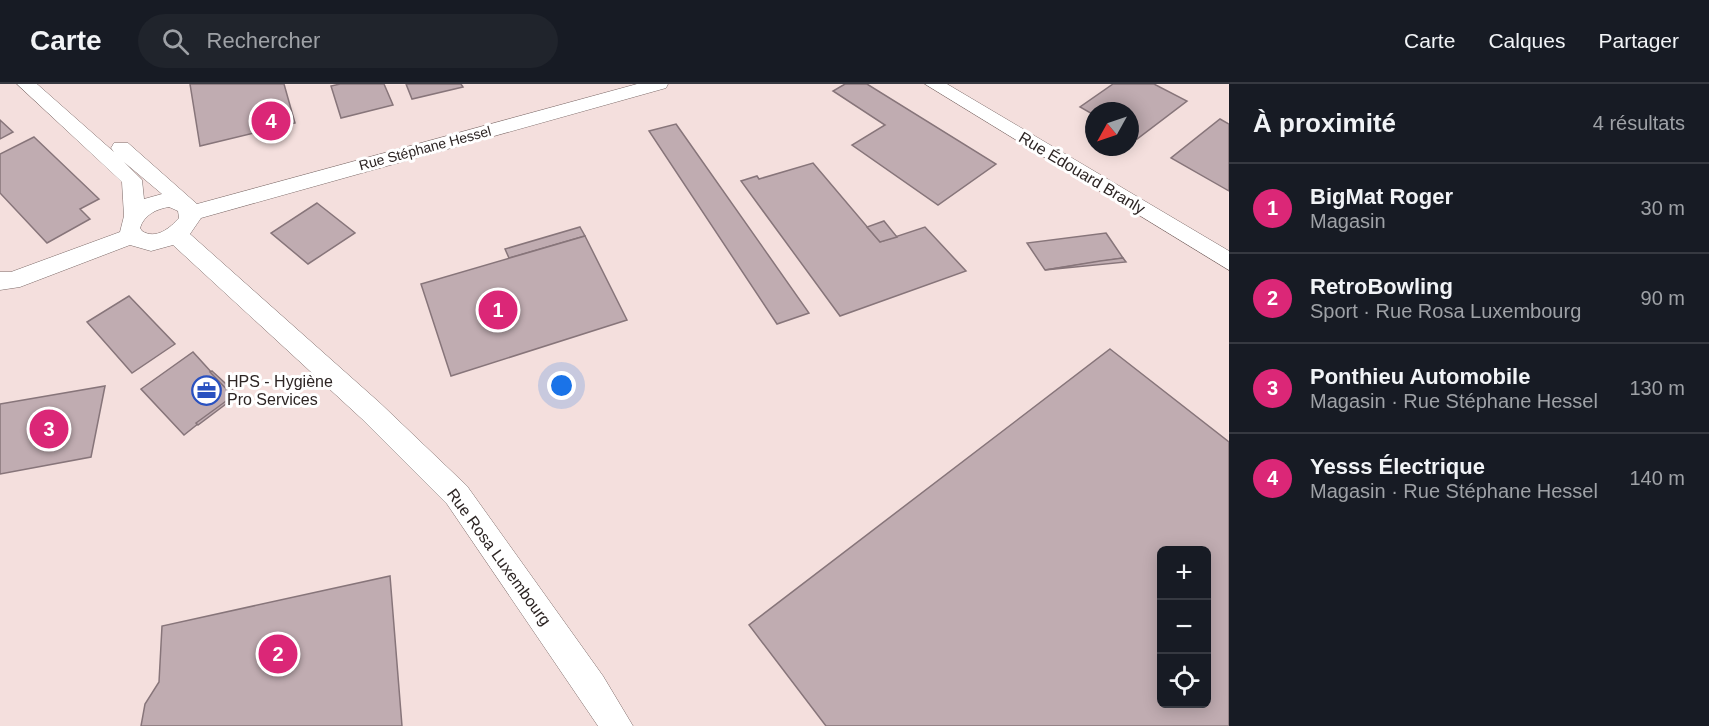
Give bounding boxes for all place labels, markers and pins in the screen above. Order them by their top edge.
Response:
pin: 4 [252,99,290,144]
pin: 1 [478,288,518,332]
place label: HPS - Hygiène Pro Services [227,373,333,408]
office icon: HPS - Hygiène Pro Services [190,374,222,406]
pin: 3 [29,406,68,452]
pin: 2 [258,632,298,676]

